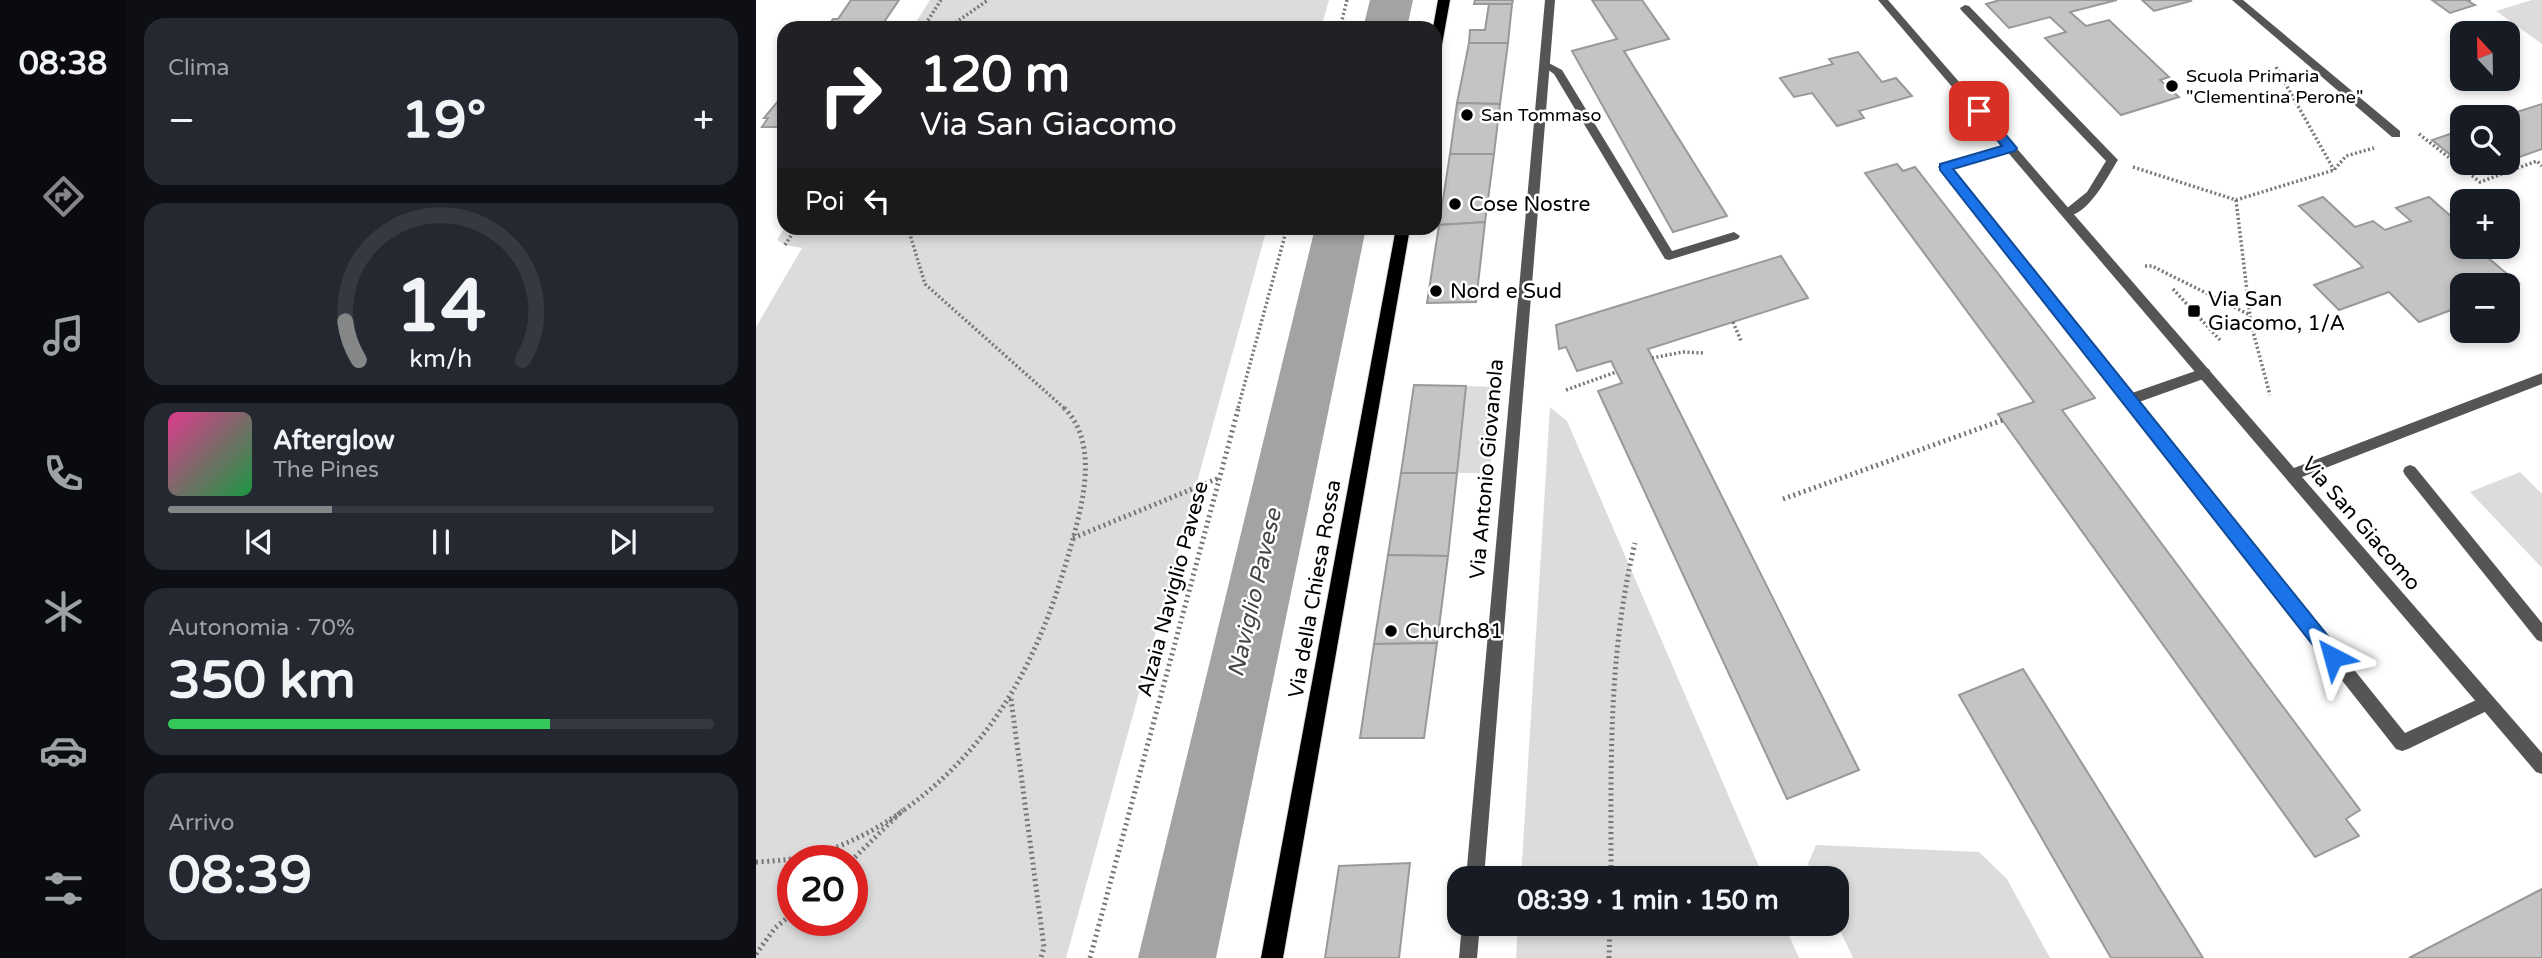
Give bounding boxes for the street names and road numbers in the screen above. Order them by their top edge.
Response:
street label: Via Antonio Giovanola [1465,358,1509,580]
street label: Via San Giacomo [2296,452,2426,596]
street label: Alzaia Naviglio Pavese [1132,478,1214,700]
street label: Via della Chiesa Rossa [1283,478,1347,700]

